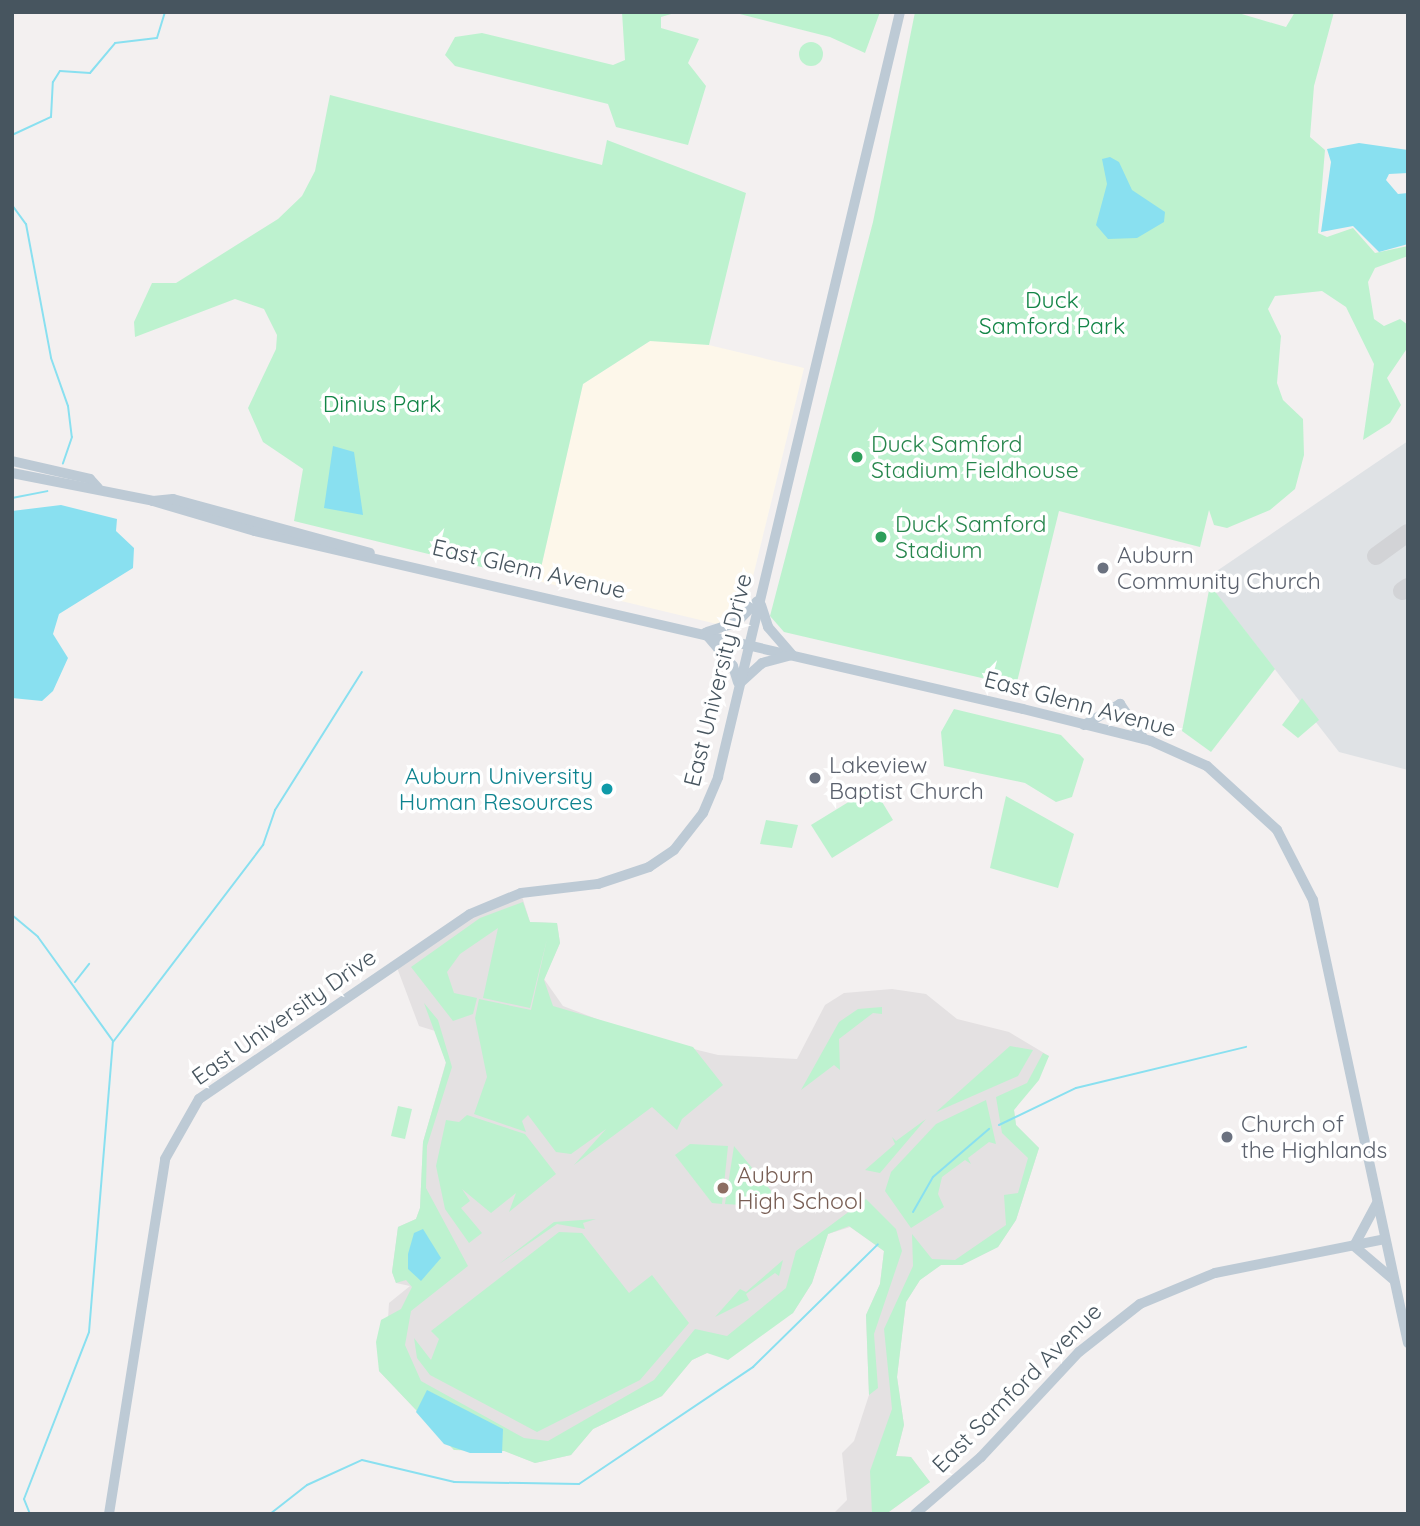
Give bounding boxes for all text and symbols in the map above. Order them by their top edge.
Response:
park label: Duck Samford Park [979,286,1125,340]
park label: Dinius Park [323,390,441,418]
place label: Duck Samford Stadium Fieldhouse [871,430,1079,484]
marker: Duck Samford Stadium Fieldhouse [849,449,865,465]
place label: Duck Samford Stadium [895,510,1047,564]
marker: Duck Samford Stadium [873,529,889,545]
street label: East Glenn Avenue [430,533,628,605]
place label: Auburn Community Church [1117,541,1321,595]
marker: Auburn Community Church [1095,560,1111,576]
street label: East University Drive [678,571,758,789]
street label: East Glenn Avenue [981,665,1179,743]
place label: Lakeview Baptist Church [829,751,984,805]
place label: Auburn University Human Resources [399,762,593,816]
marker: Lakeview Baptist Church [807,770,823,786]
marker: Auburn University Human Resources [599,781,615,797]
street label: East University Drive [187,943,381,1091]
place label: Church of the Highlands [1241,1110,1387,1164]
marker: Church of the Highlands [1219,1129,1235,1145]
place label: Auburn High School [737,1161,863,1215]
marker: Auburn High School [715,1180,731,1196]
street label: East Samford Avenue [927,1298,1107,1478]

